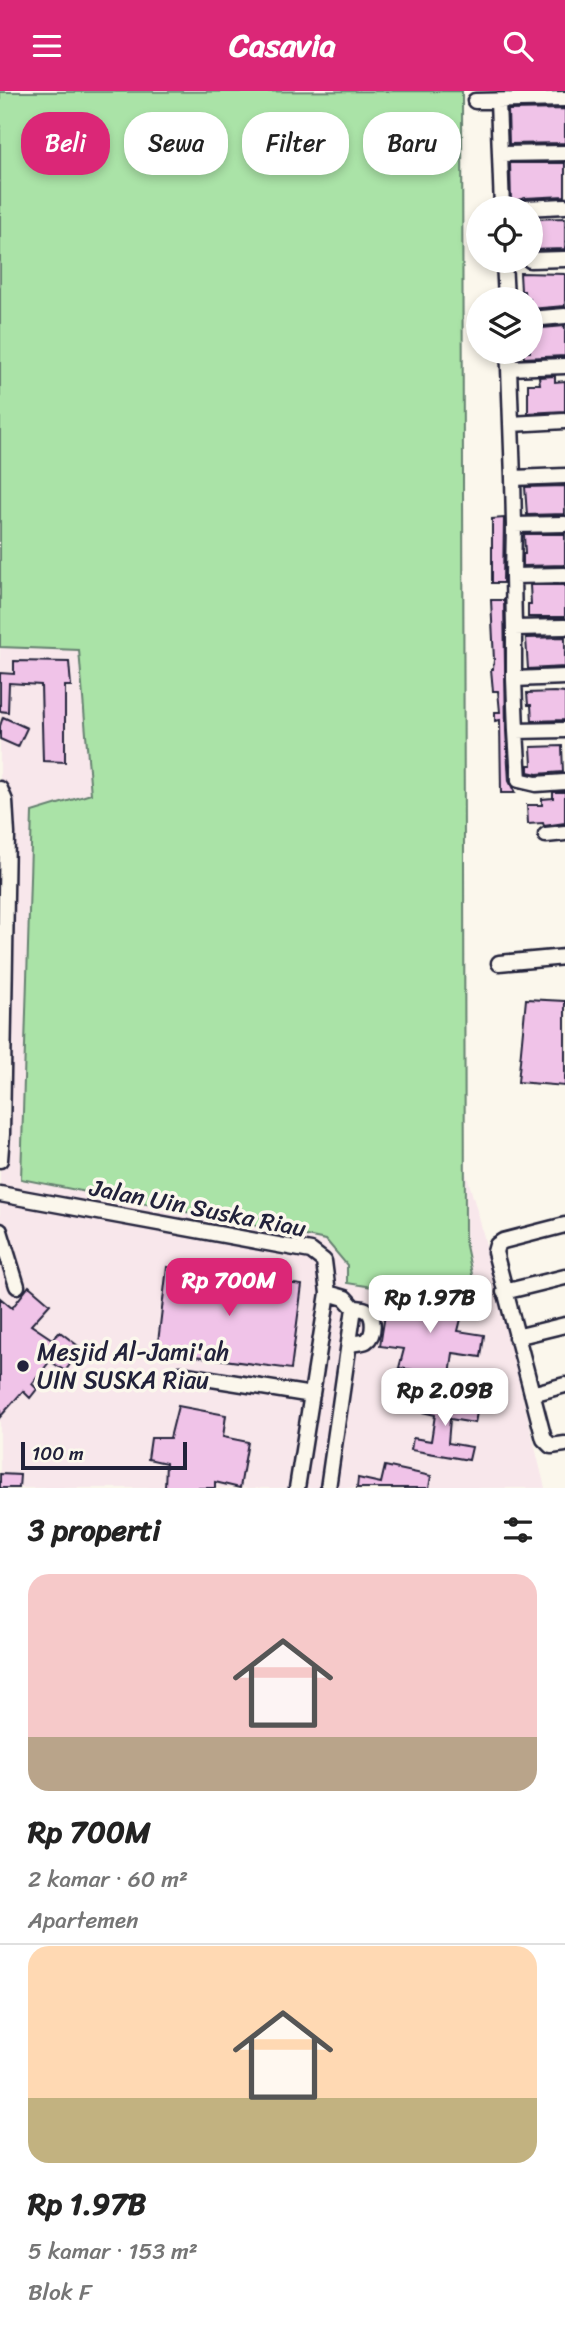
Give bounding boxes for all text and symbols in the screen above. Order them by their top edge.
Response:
text: Casavia [229,17,336,74]
icon: menu [28,27,66,65]
icon: search [499,27,537,65]
chip: Beli [21,112,110,175]
chip: Sewa [124,112,228,175]
chip: Filter [242,112,349,175]
chip: Baru [363,112,461,175]
map controls [466,196,543,364]
button: locate [466,196,543,273]
button: layers [466,287,543,364]
street label: Jalan Uin Suska Riau [85,1166,310,1250]
pin: Rp 700M [164,1259,294,1318]
text: Rp 700M [182,1260,276,1301]
pin: Rp 1.97B [358,1275,502,1335]
text: Rp 1.97B [385,1277,475,1318]
place label: Mesjid Al-Jami'ah UIN SUSKA Riau [37,1331,229,1401]
marker: Mesjid Al-Jami'ah UIN SUSKA Riau [15,1358,31,1374]
pin: Rp 2.09B [373,1369,517,1428]
text: Rp 2.09B [397,1370,493,1411]
text: 100 m [32,1437,84,1470]
scale bar [21,1439,187,1471]
text: 3 properti [28,1503,161,1557]
icon: filters [499,1511,537,1549]
icon: home [220,1620,346,1746]
text: Rp 700M [28,1805,151,1859]
text: 2 kamar · 60 m² [28,1859,188,1900]
text: Apartemen [28,1900,138,1941]
icon: home [220,1992,346,2118]
text: Rp 1.97B [28,2177,146,2231]
text: 5 kamar · 153 m² [28,2231,198,2272]
text: Blok F [28,2272,91,2313]

